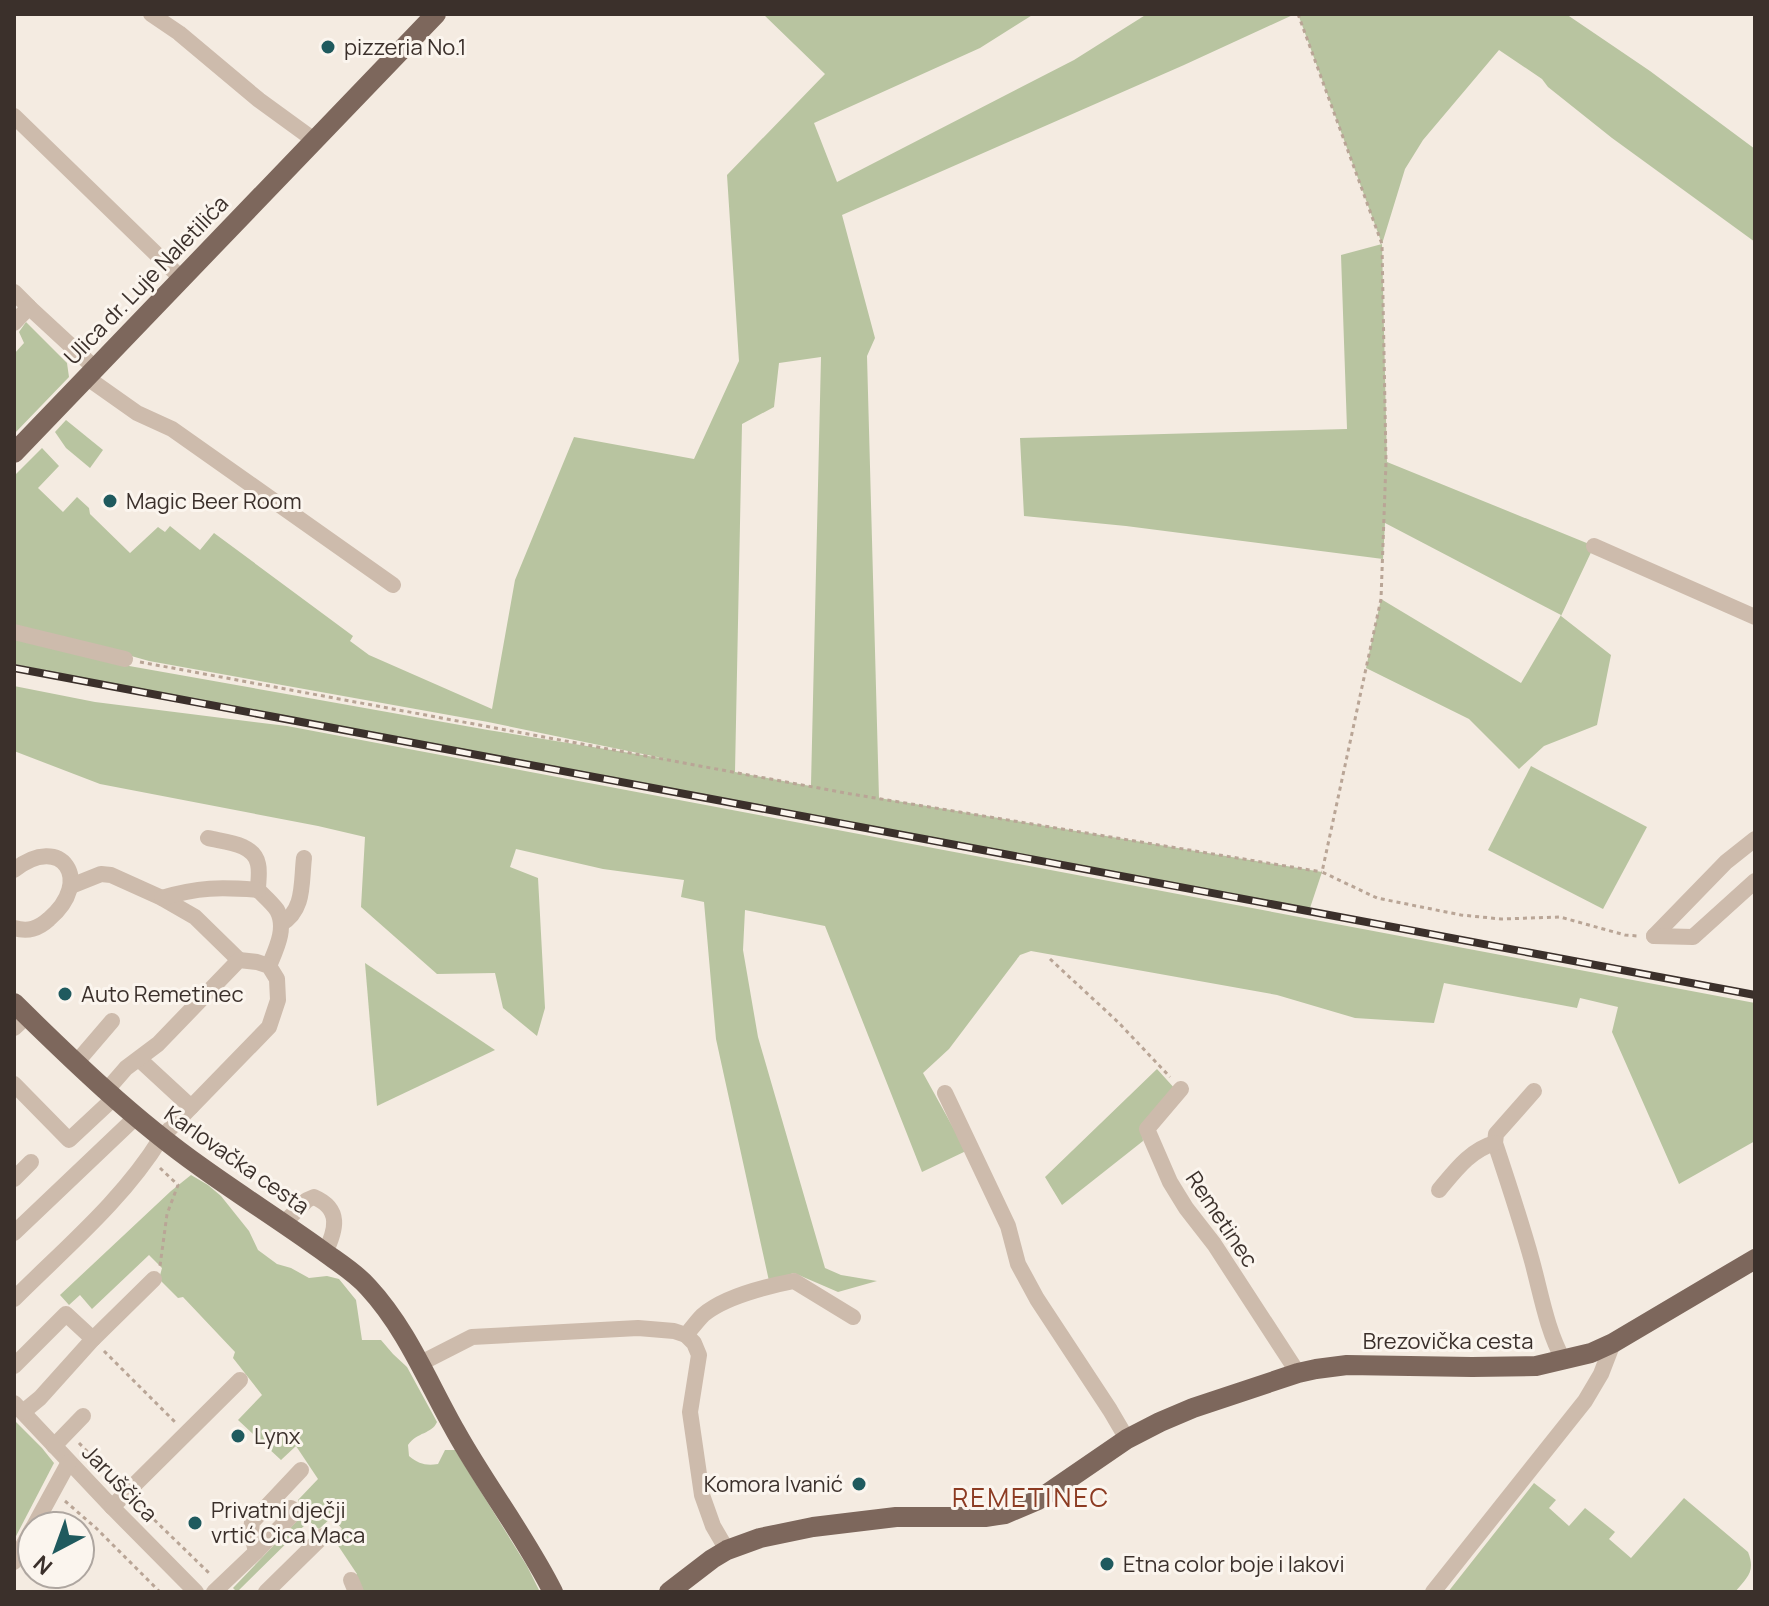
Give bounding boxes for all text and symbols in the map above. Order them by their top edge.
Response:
place label: pizzeria No.1 [344,32,466,62]
marker: pizzeria No.1 [319,38,337,56]
street label: Ulica dr. Luje Naletilića [57,189,235,371]
place label: Magic Beer Room [126,486,302,516]
marker: Magic Beer Room [101,492,119,510]
place label: Auto Remetinec [81,979,244,1009]
marker: Auto Remetinec [56,985,74,1003]
street label: Karlovačka cesta [158,1099,316,1221]
street label: Remetinec [1179,1165,1265,1273]
street label: Brezovička cesta [1363,1326,1533,1356]
place label: Lynx [254,1421,301,1451]
marker: Lynx [229,1427,247,1445]
street label: Jaruščica [76,1438,164,1528]
place label: Komora Ivanić [704,1469,843,1499]
marker: Komora Ivanić [850,1475,868,1493]
district label: REMETINEC [952,1479,1110,1515]
place label: Privatni dječji vrtić Cica Maca [211,1495,365,1550]
north arrow [16,1510,96,1590]
marker: Privatni dječji vrtić Cica Maca [186,1514,204,1532]
text: N [27,1549,59,1582]
place label: Etna color boje i lakovi [1123,1549,1345,1579]
marker: Etna color boje i lakovi [1098,1555,1116,1573]

